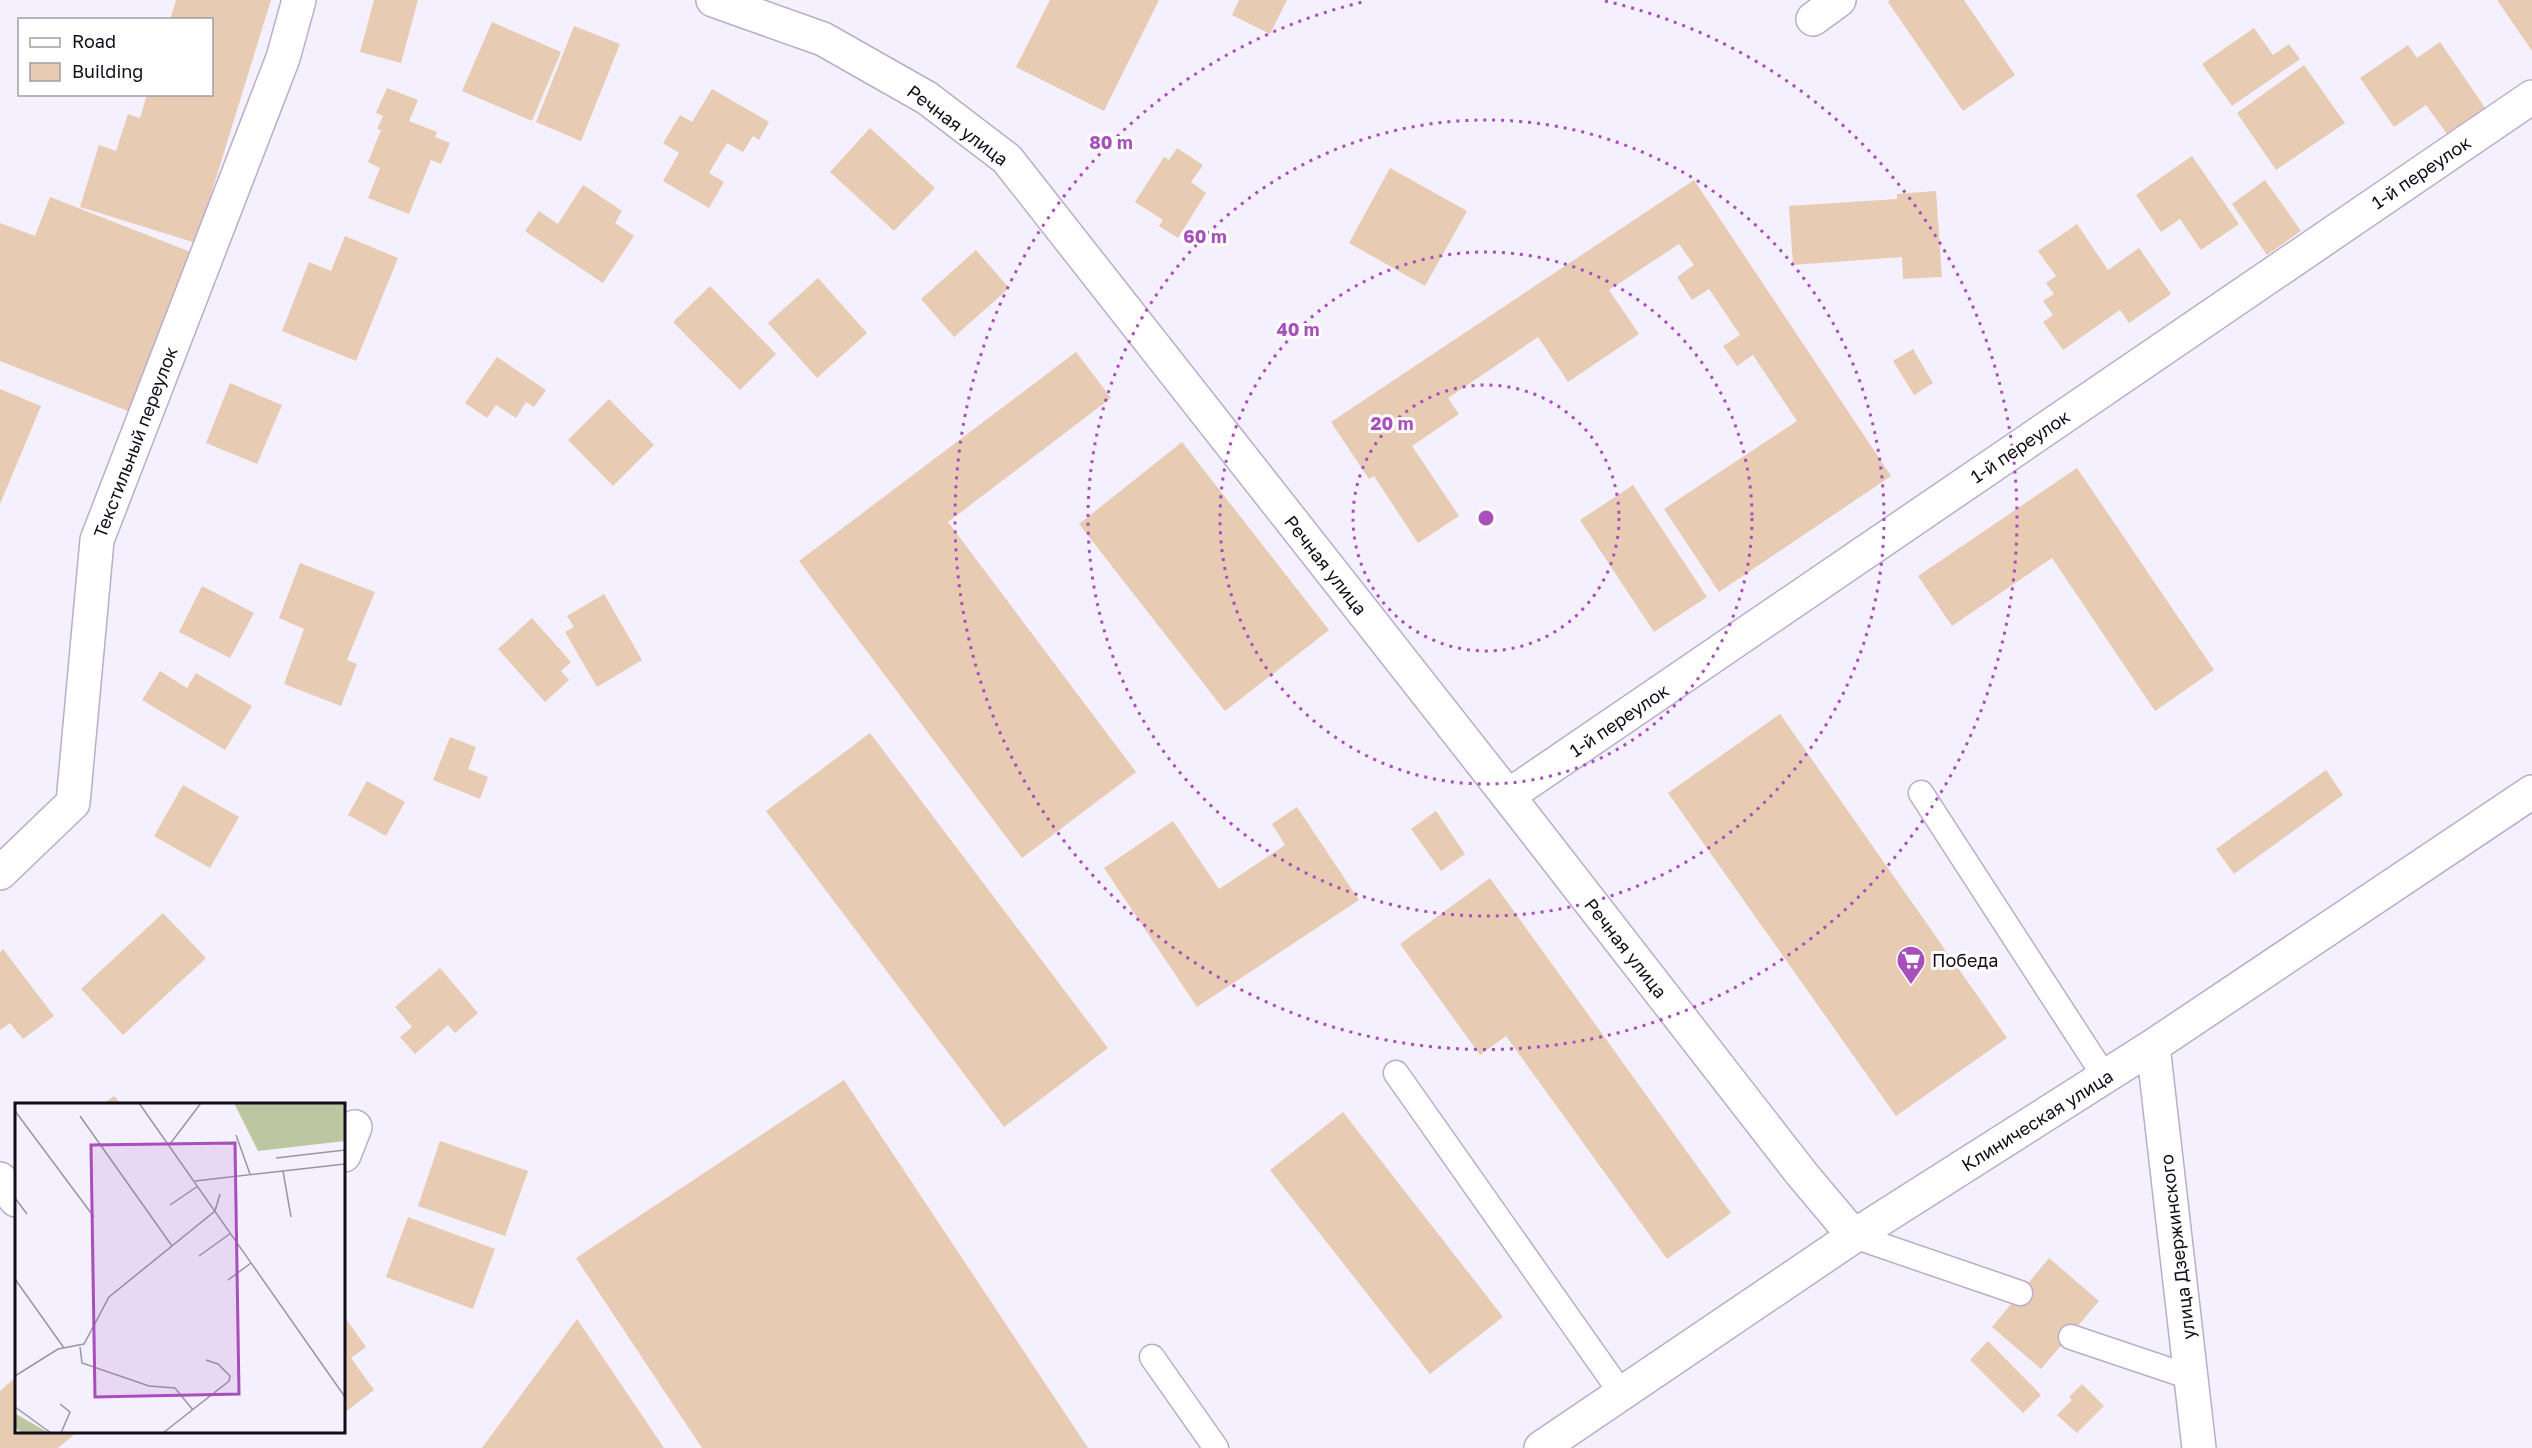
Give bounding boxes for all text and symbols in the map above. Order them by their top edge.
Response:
legend [18,18,213,96]
text: Road [72,30,116,52]
text: Building [72,60,143,82]
street label: Речная улица [903,80,1013,170]
text: 80 m [1089,131,1133,153]
street label: 1-й переулок [2367,131,2475,213]
text: 60 m [1183,225,1227,247]
text: 40 m [1276,318,1320,340]
street label: Текстильный переулок [88,343,182,541]
street label: 1-й переулок [1966,405,2074,487]
text: 20 m [1371,412,1413,434]
centre of rings [1476,508,1496,528]
street label: Речная улица [1280,511,1372,619]
street label: 1-й переулок [1565,679,1673,761]
street label: Речная улица [1580,894,1672,1002]
supermarket icon: Победа [1895,944,1927,986]
place label: Победа [1932,949,1999,971]
street label: Клиническая улица [1957,1064,2117,1176]
inset map [15,1103,345,1433]
street label: улица Дзержинского [2155,1153,2199,1341]

